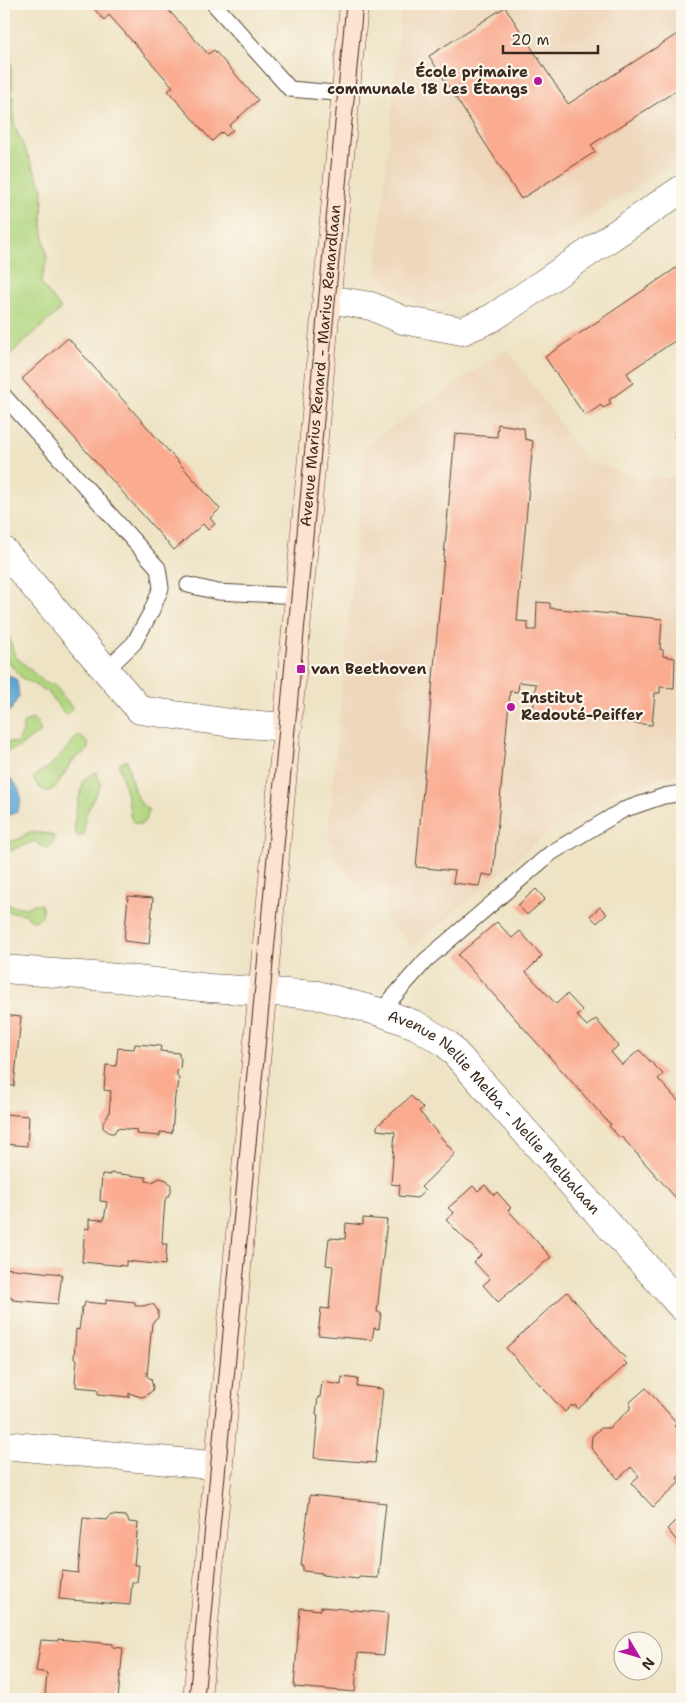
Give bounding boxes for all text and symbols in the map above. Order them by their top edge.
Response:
scale bar [503,22,598,54]
text: 20 m [511,30,550,50]
place label: École primaire communale 18 Les Étangs [327,61,528,99]
marker: École primaire communale 18 Les Étangs [532,75,544,87]
street label: Avenue Marius Renard - Marius Renardlaan [296,204,345,528]
place label: van Beethoven [311,659,426,679]
marker: van Beethoven [295,663,307,675]
place label: Institut Redouté-Peiffer [521,688,643,725]
marker: Institut Redouté-Peiffer [505,701,517,713]
street label: Avenue Nellie Melba - Nellie Melbalaan [385,1006,605,1219]
north arrow [614,1630,664,1680]
text: N [638,1654,659,1674]

